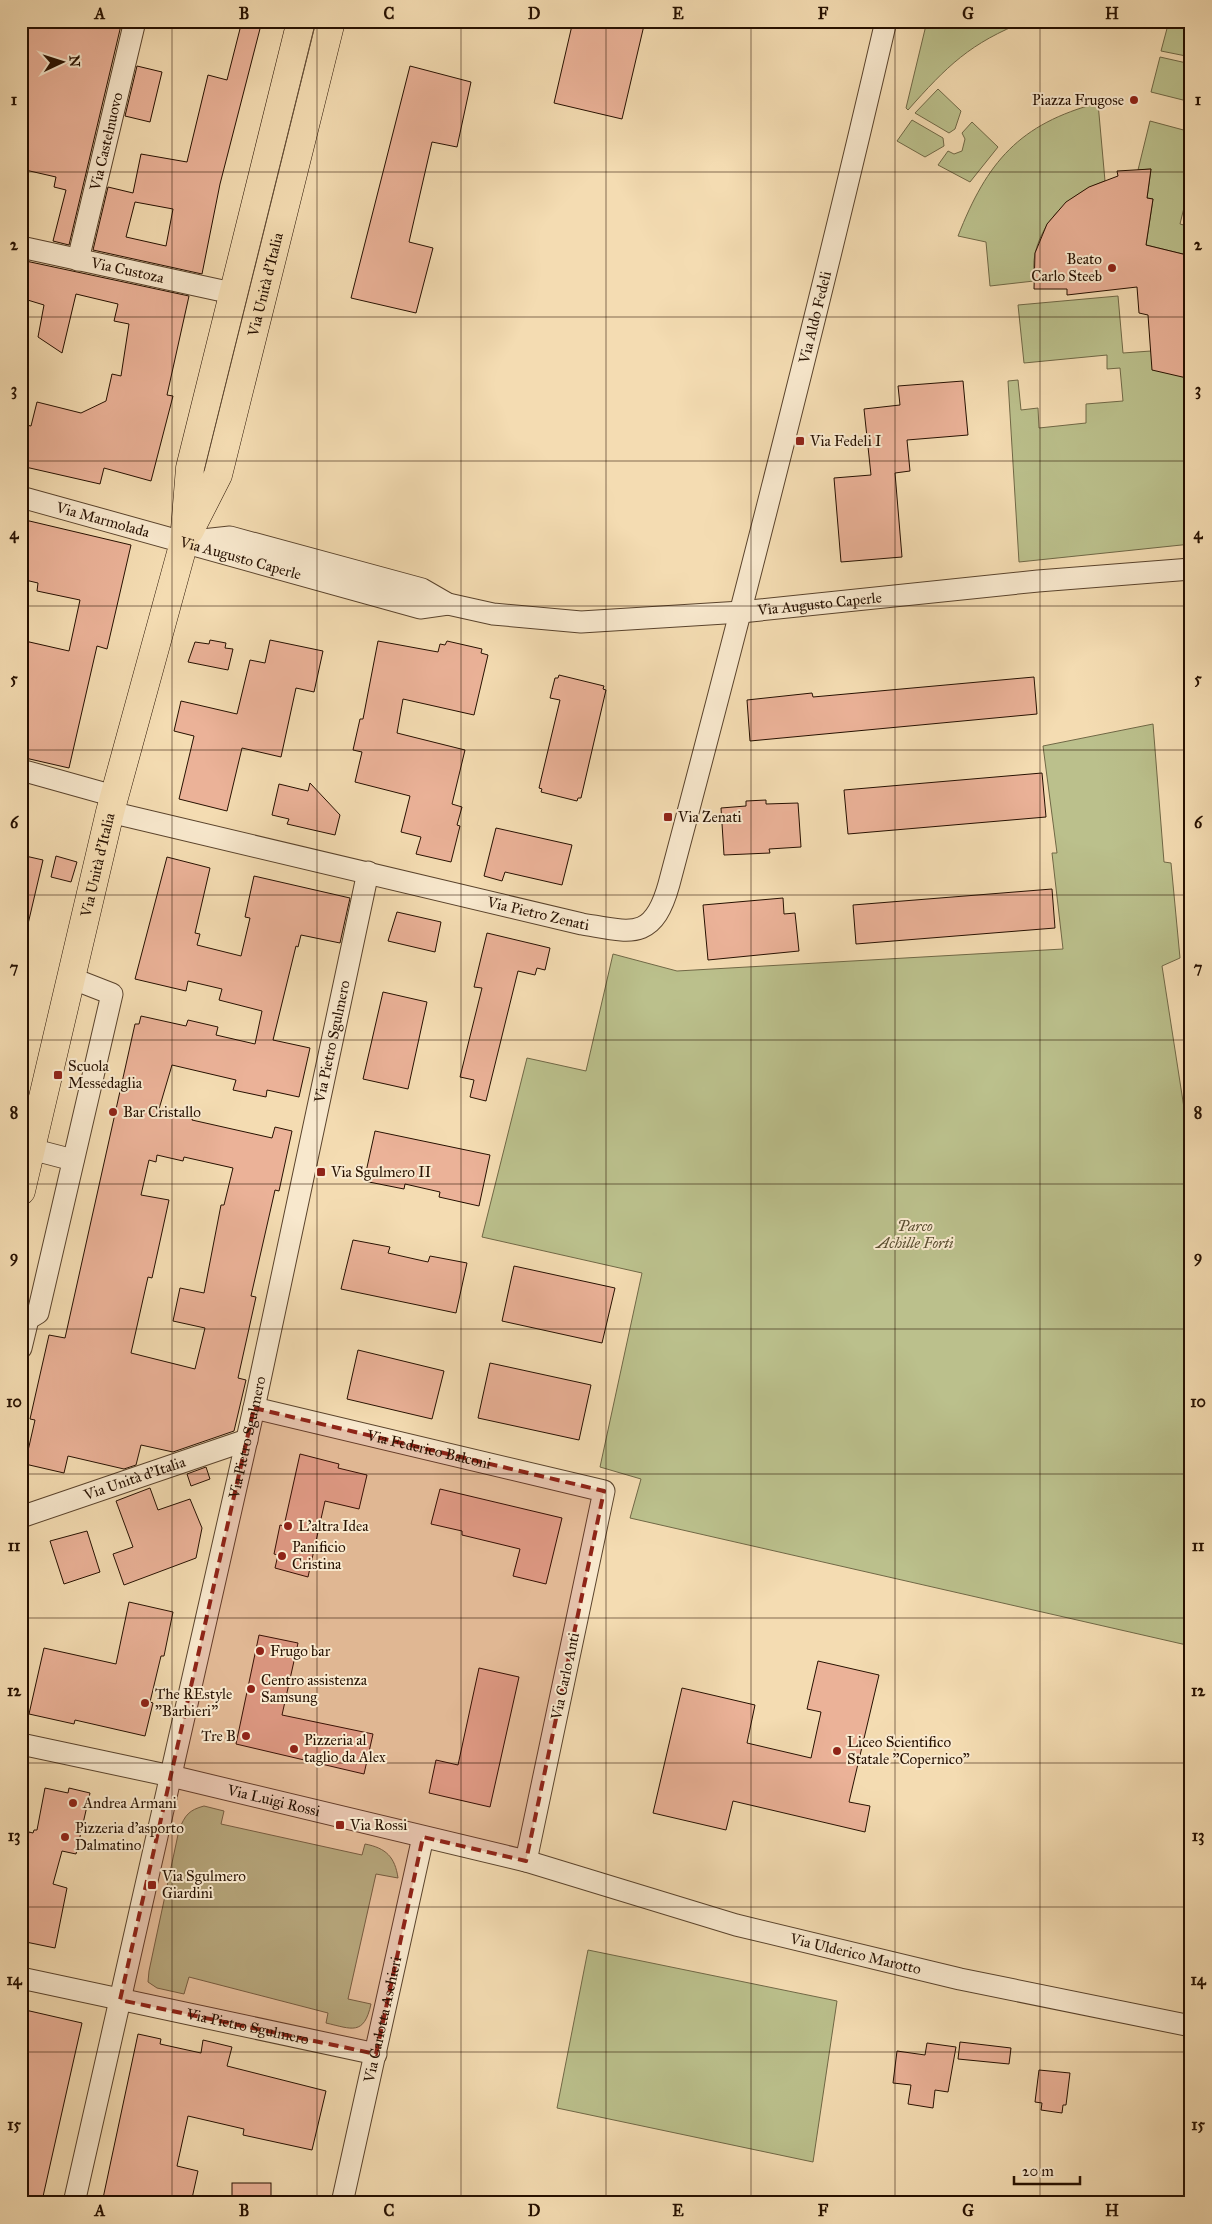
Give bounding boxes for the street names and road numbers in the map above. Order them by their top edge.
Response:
street label: Via Castelnuovo [86,90,127,193]
street label: Via Unità d'Italia [244,230,287,339]
street label: Via Custoza [88,253,166,287]
street label: Via Aldo Fedeli [795,269,835,366]
street label: Via Marmolada [53,498,152,541]
street label: Via Augusto Caperle [177,532,303,584]
street label: Via Augusto Caperle [755,588,883,619]
street label: Via Unità d'Italia [76,810,119,920]
street label: Via Pietro Zenati [484,893,591,934]
street label: Via Pietro Sgulmero [310,978,354,1105]
street label: Via Pietro Sgulmero [225,1374,270,1501]
street label: Via Federico Balconi [364,1426,493,1473]
street label: Via Unità d'Italia [80,1452,188,1504]
street label: Via Carlo Anti [547,1631,583,1722]
street label: Via Luigi Rossi [224,1781,322,1820]
street label: Via Ulderico Marotto [787,1929,923,1978]
street label: Via Carlotta Aschieri [360,1955,405,2085]
street label: Via Pietro Sgulmero [184,2004,311,2048]

